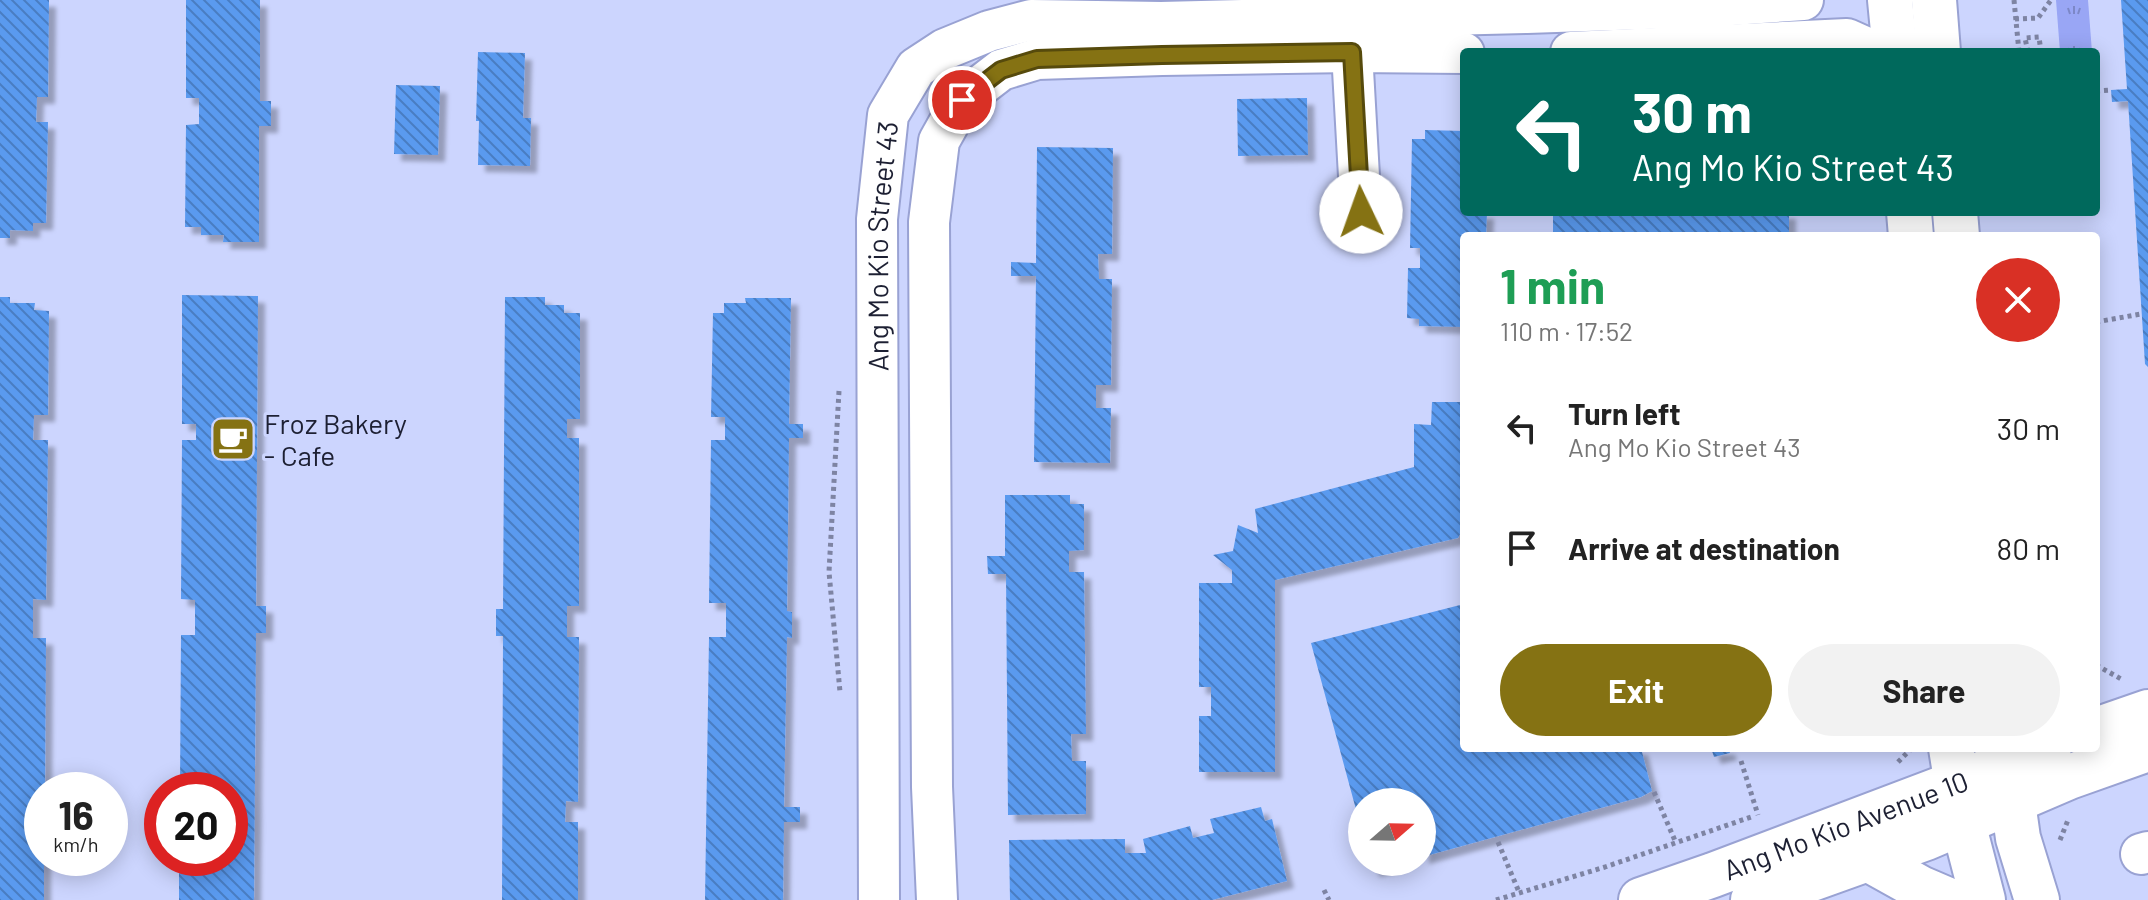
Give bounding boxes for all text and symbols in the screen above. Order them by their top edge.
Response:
pin [928,66,996,134]
text: 30 m [1632,77,1752,144]
icon: arrive [940,78,984,122]
icon: left [1500,80,1604,184]
street label: Ang Mo Kio Street 43 [860,119,904,371]
text: Ang Mo Kio Street 43 [1632,145,1954,188]
position arrow [1319,170,1403,254]
text: 1 min [1500,256,1605,314]
button: close [1976,258,2060,342]
text: 110 m · 17:52 [1500,315,1633,346]
text: Turn left [1568,395,1681,431]
place label: Froz Bakery - Cafe [264,406,407,472]
icon: left [1500,406,1544,450]
text: 30 m [1997,410,2060,446]
cafe icon: Froz Bakery - Cafe [209,415,257,463]
text: Ang Mo Kio Street 43 [1568,431,1801,462]
icon: arrive [1500,526,1544,570]
text: Arrive at destination [1568,530,1840,566]
text: 80 m [1997,530,2060,566]
button: Exit [1500,644,1772,736]
button: Share [1788,644,2060,736]
street label: Ang Mo Kio Avenue 10 [1718,763,1973,887]
speed limit sign: 20 [144,772,248,876]
north arrow [1348,788,1436,876]
map controls [1348,788,1436,876]
text: 16 [58,790,94,838]
text: km/h [53,832,99,856]

